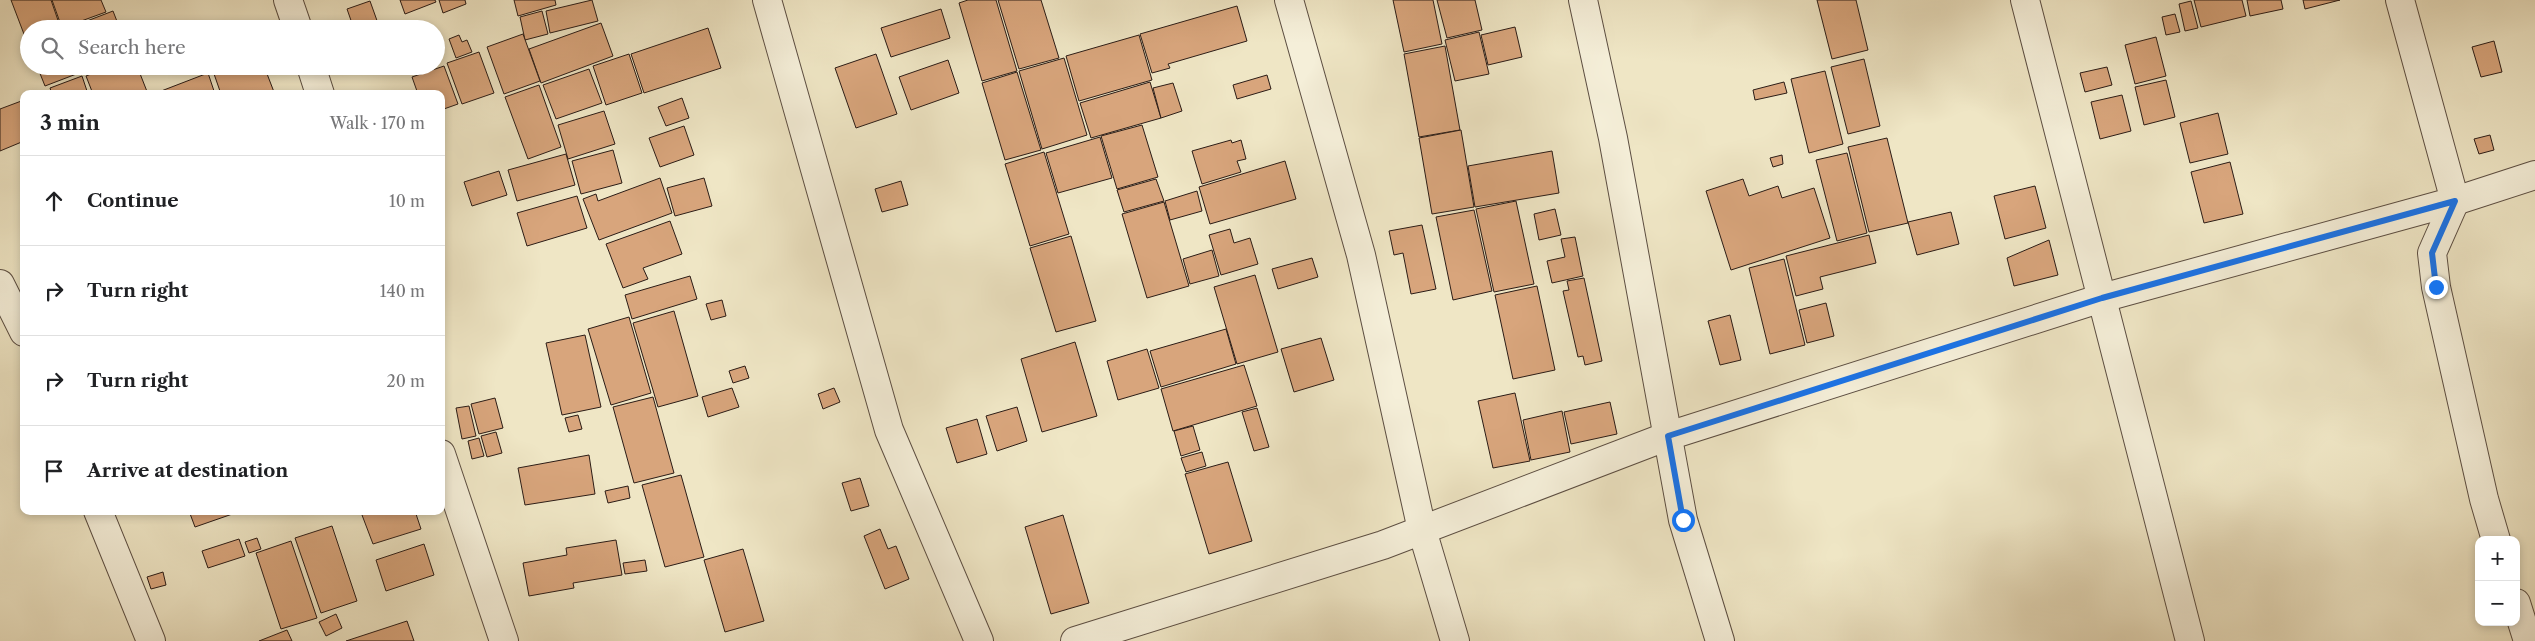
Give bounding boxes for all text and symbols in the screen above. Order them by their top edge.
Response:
search box [20,20,445,75]
icon: search [38,34,66,62]
text: Search here [78,36,186,59]
text: 3 min [40,110,100,135]
text: Walk · 170 m [330,113,425,133]
icon: ahead [40,187,68,215]
text: Continue [87,189,179,212]
text: 10 m [389,191,425,211]
route end [2425,276,2448,299]
icon: right [40,277,68,305]
text: Turn right [87,279,188,302]
text: 140 m [380,281,425,301]
icon: right [40,367,68,395]
text: Turn right [87,369,188,392]
text: 20 m [386,371,425,391]
icon: arrive [40,457,68,485]
text: Arrive at destination [87,459,288,482]
route start [1672,509,1695,532]
map controls [2475,536,2520,626]
button: + [2475,536,2520,581]
button: − [2475,581,2520,626]

